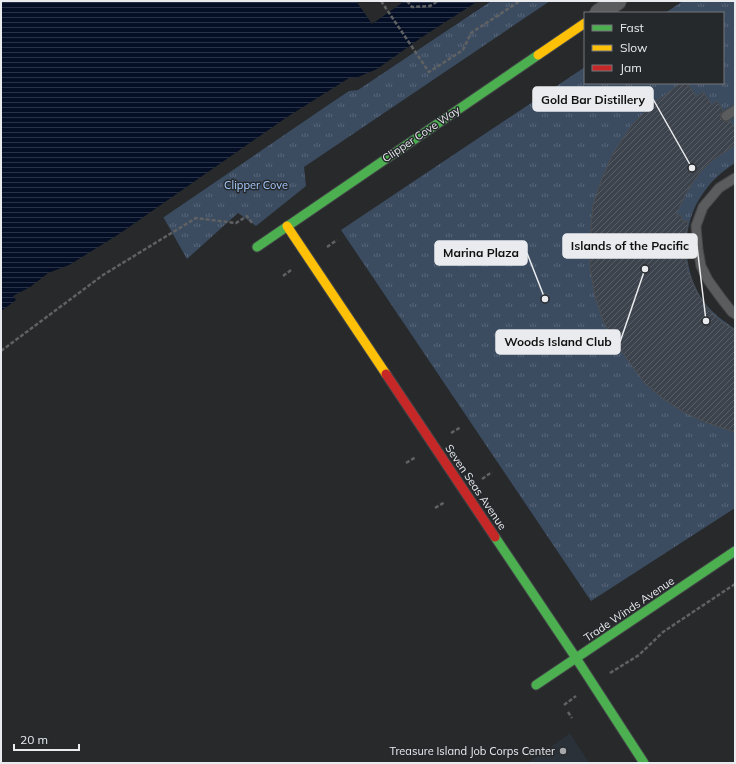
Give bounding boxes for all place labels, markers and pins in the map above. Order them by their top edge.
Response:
callout: Gold Bar Distillery [533,87,653,111]
callout: Islands of the Pacific [563,234,697,258]
callout: Marina Plaza [435,241,527,265]
callout: Woods Island Club [496,330,620,354]
place label: Treasure Island Job Corps Center [390,744,555,758]
marker: Treasure Island Job Corps Center [558,746,568,756]

